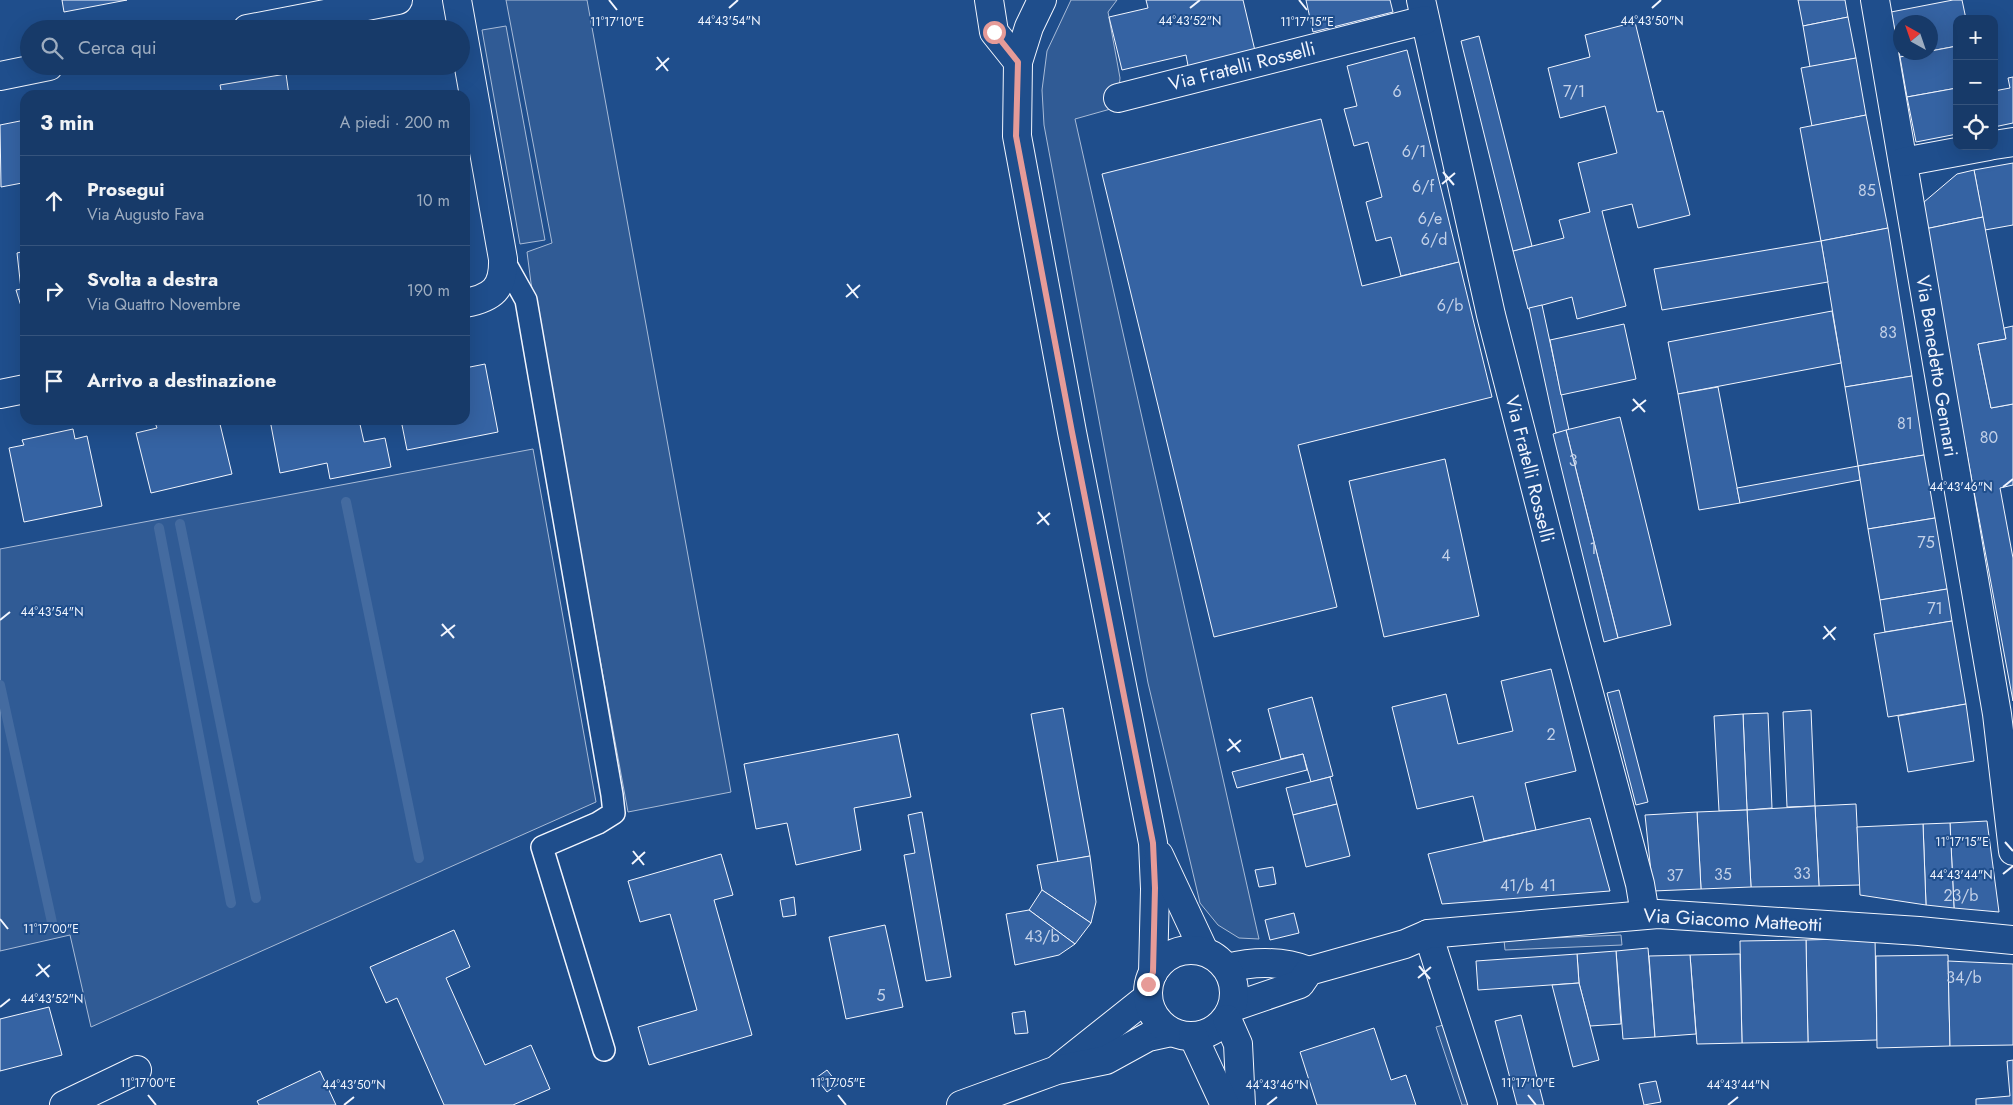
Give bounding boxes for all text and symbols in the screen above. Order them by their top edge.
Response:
text: 44°43'54"N [698,12,760,30]
text: 44°43'52"N [1159,12,1221,30]
text: 44°43'50"N [1620,12,1684,30]
text: 11°17'10"E [590,13,644,31]
text: 11°17'15"E [1280,13,1334,31]
north arrow [1893,15,1938,60]
map controls [1953,15,1998,150]
button: + [1953,15,1998,60]
search box [20,20,470,75]
route start [983,21,1006,44]
icon: search [38,34,66,62]
text: Cerca qui [78,34,157,61]
street label: Via Fratelli Rosselli [1166,35,1318,97]
button: − [1953,60,1998,105]
house number: 6 [1392,80,1402,103]
house number: 7/1 [1563,80,1585,103]
button: locate [1953,105,1998,150]
text: 3 min [40,108,94,138]
text: A piedi · 200 m [340,111,450,134]
house number: 6/1 [1402,140,1426,163]
house number: 6/f [1412,175,1434,198]
text: Prosegui [87,176,165,203]
house number: 85 [1858,179,1876,202]
icon: ahead [40,187,68,215]
text: 10 m [416,189,450,212]
text: Via Augusto Fava [87,203,204,226]
house number: 6/e [1418,207,1442,230]
house number: 6/d [1421,228,1447,251]
text: Svolta a destra [87,266,218,293]
street label: Via Benedetto Gennari [1909,273,1965,459]
icon: right [40,277,68,305]
text: 190 m [407,279,450,302]
text: Via Quattro Novembre [87,293,240,316]
house number: 6/b [1437,294,1463,317]
house number: 83 [1879,321,1897,344]
icon: arrive [40,367,68,395]
text: Arrivo a destinazione [87,367,276,394]
street label: Via Fratelli Rosselli [1499,393,1561,545]
house number: 81 [1897,412,1913,435]
house number: 80 [1980,426,1998,449]
house number: 3 [1569,449,1578,472]
text: 44°43'46"N [1929,478,1993,496]
house number: 75 [1917,531,1935,554]
house number: 1 [1589,537,1597,560]
house number: 4 [1441,544,1451,567]
house number: 71 [1927,597,1943,620]
text: 44°43'54"N [21,603,83,621]
house number: 2 [1546,723,1556,746]
text: 11°17'15"E [1935,833,1989,851]
house number: 33 [1793,862,1811,885]
house number: 35 [1714,863,1732,886]
house number: 37 [1667,864,1684,887]
text: 44°43'44"N [1929,866,1993,884]
house number: 41/b [1500,874,1534,897]
house number: 41 [1540,874,1556,897]
house number: 23/b [1944,884,1978,907]
street label: Via Giacomo Matteotti [1643,902,1823,938]
text: 11°17'00"E [23,920,79,938]
house number: 43/b [1024,925,1060,948]
house number: 34/b [1946,966,1982,989]
route end [1137,973,1160,996]
house number: 5 [876,984,886,1007]
text: 44°43'52"N [21,990,83,1008]
text: 11°17'00"E [120,1074,176,1092]
text: 11°17'05"E [810,1074,866,1092]
text: 11°17'10"E [1501,1074,1555,1092]
text: 44°43'50"N [322,1076,386,1094]
text: 44°43'46"N [1245,1076,1309,1094]
text: 44°43'44"N [1706,1076,1770,1094]

